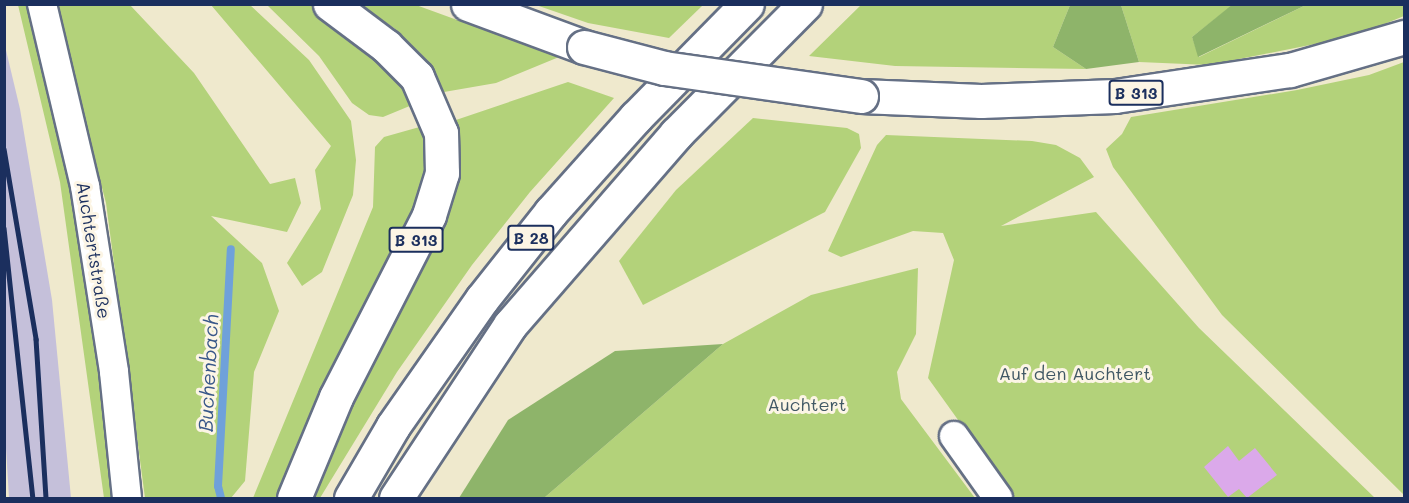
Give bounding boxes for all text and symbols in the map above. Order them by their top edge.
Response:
road number: B 313 [1108,80,1164,106]
street label: Auchtertstraße [72,180,116,320]
road number: B 28 [507,225,555,251]
road number: B 313 [388,227,444,253]
water label: Buchenbach [193,313,223,433]
park label: Auf den Auchtert [999,362,1151,384]
park label: Auchtert [767,393,847,415]

